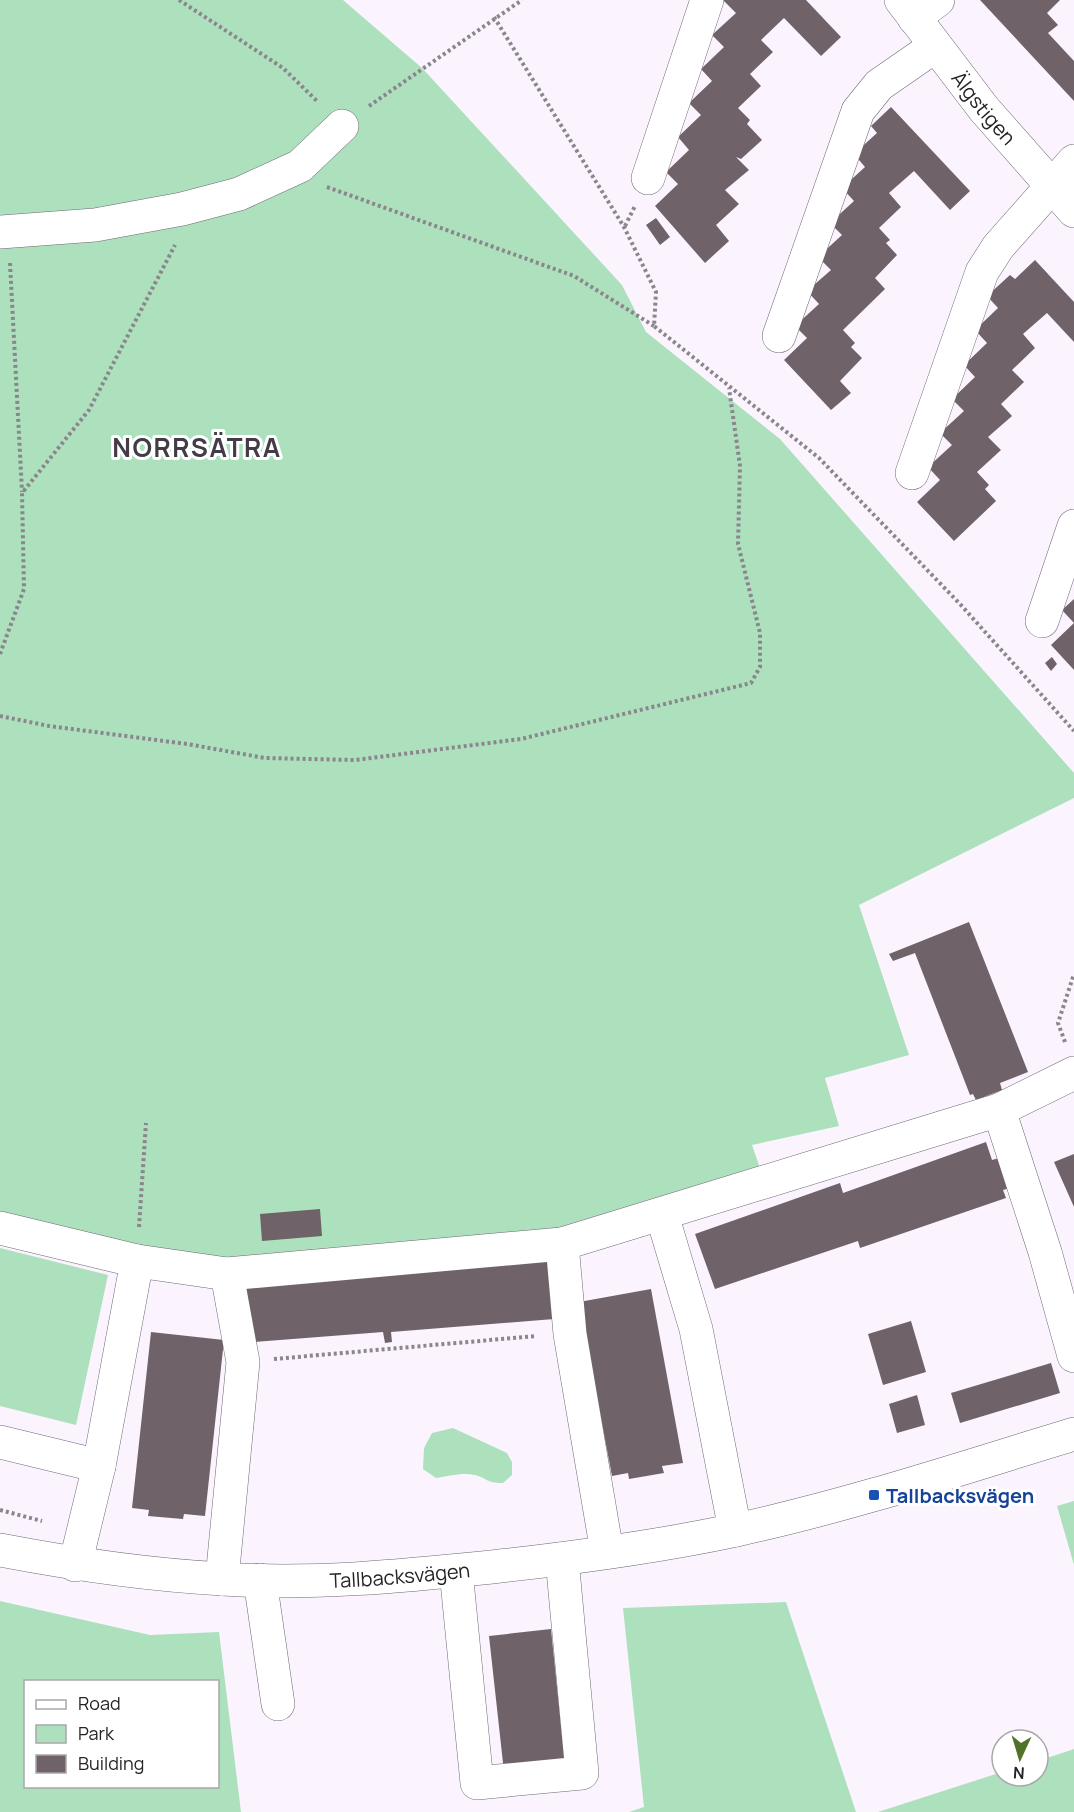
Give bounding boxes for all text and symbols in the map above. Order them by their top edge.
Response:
street label: Älgstigen [946,65,1022,150]
district label: NORRSÄTRA [112,429,282,465]
place label: Tallbacksvägen [886,1482,1034,1509]
marker: Tallbacksvägen [867,1488,881,1502]
street label: Tallbacksvägen [329,1556,471,1594]
legend [24,1680,219,1788]
text: Road [78,1691,121,1715]
text: Park [78,1721,115,1745]
north arrow [990,1728,1050,1788]
text: Building [78,1751,144,1775]
text: N [1012,1762,1025,1784]

